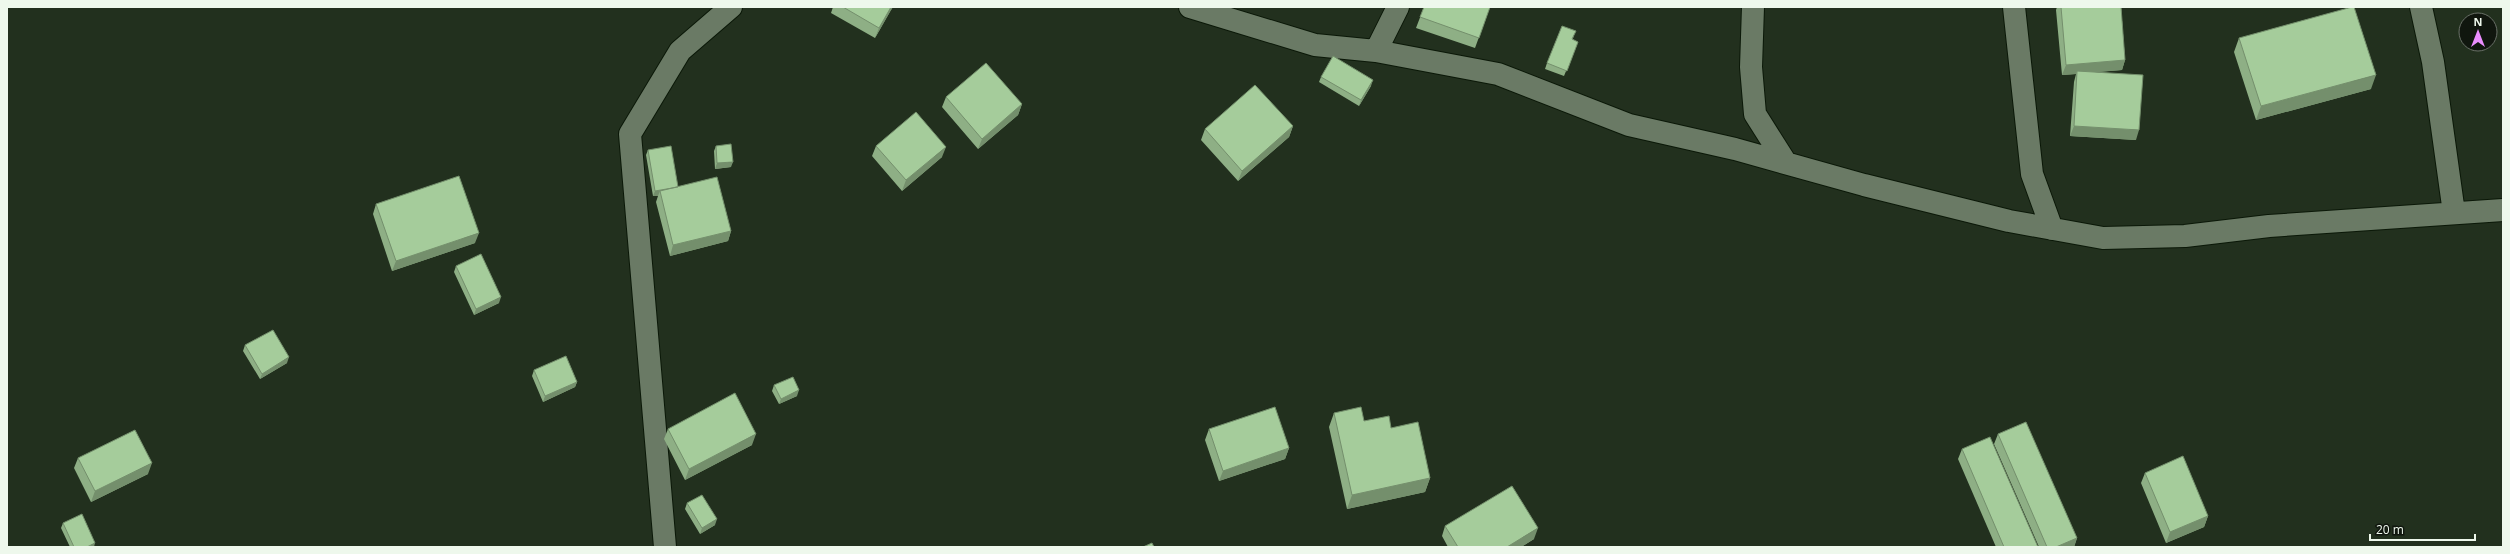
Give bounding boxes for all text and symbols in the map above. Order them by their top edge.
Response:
north arrow [2458,12,2498,52]
text: N [2474,14,2482,29]
scale bar [2370,516,2475,542]
text: 20 m [2376,521,2404,538]

